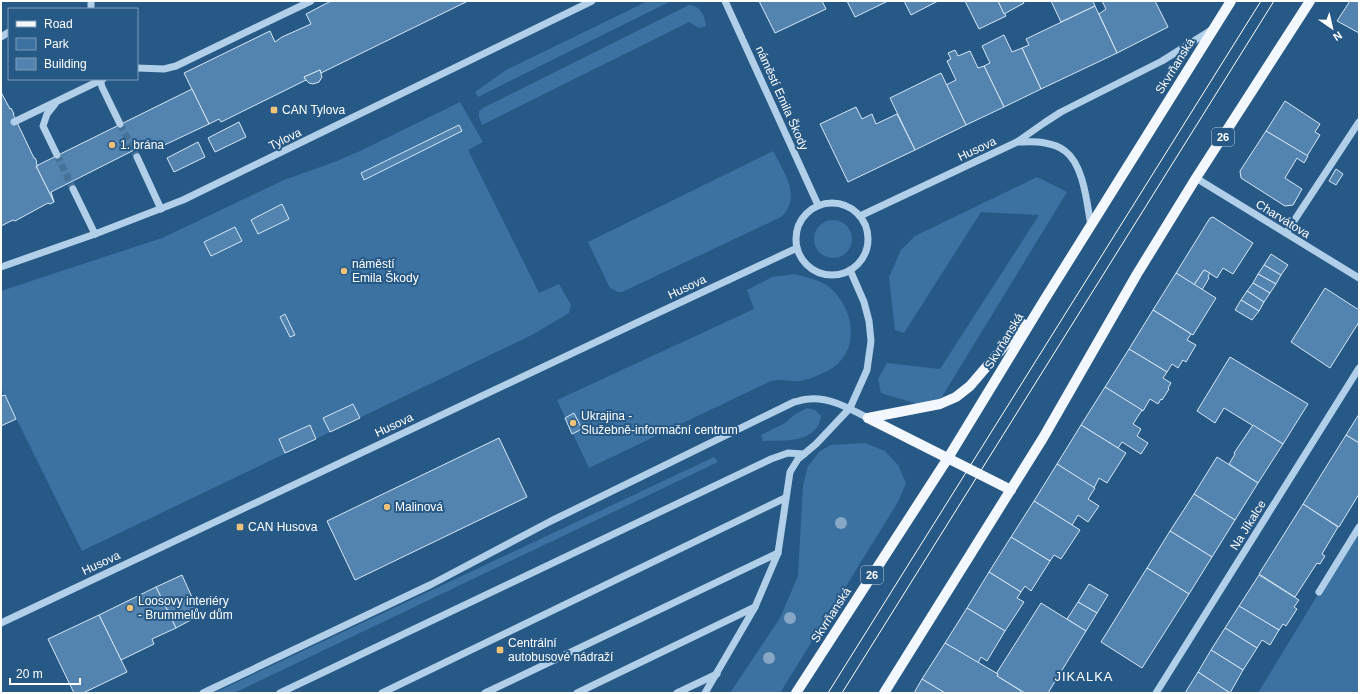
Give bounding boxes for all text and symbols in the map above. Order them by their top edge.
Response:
legend [8,8,138,80]
north arrow [1312,8,1352,48]
text: Road [44,17,73,31]
text: N [1331,29,1344,44]
street label: Skvrňanská [1152,35,1198,96]
text: Park [44,37,70,51]
street label: náměstí Emila Škody [753,43,812,152]
text: Building [44,57,87,71]
place label: CAN Tylova [282,103,345,117]
marker: CAN Tylova [269,105,279,115]
street label: Tylova [266,125,304,153]
road number: 26 [1212,128,1234,146]
street label: Husova [956,134,999,164]
place label: 1. brána [120,138,164,152]
marker: 1. brána [107,140,117,150]
street label: Charvátova [1253,197,1313,241]
place label: náměstí Emila Škody [352,257,419,285]
marker: náměstí Emila Škody [339,266,349,276]
street label: Husova [666,272,709,302]
street label: Skvrňanská [982,310,1026,371]
place label: Ukrajina - Služebně-informační centrum [581,409,738,437]
street label: Husova [373,410,416,440]
marker: Ukrajina - Služebně-informační centrum [568,418,578,428]
street label: Na Jíkalce [1227,497,1269,552]
place label: Malinová [395,500,443,514]
marker: Malinová [382,502,392,512]
place label: CAN Husova [248,520,318,534]
marker: CAN Husova [235,522,245,532]
street label: Husova [80,548,123,578]
road number: 26 [861,566,883,584]
street label: Skvrňanská [808,585,854,645]
place label: Loosovy interiéry - Brummelův dům [138,594,233,622]
marker: Loosovy interiéry - Brummelův dům [125,603,135,613]
place label: Centrální autobusové nádraží [508,636,614,664]
marker: Centrální autobusové nádraží [495,645,505,655]
scale bar [10,660,80,686]
text: 20 m [16,667,43,681]
district label: JIKALKA [1054,669,1114,684]

